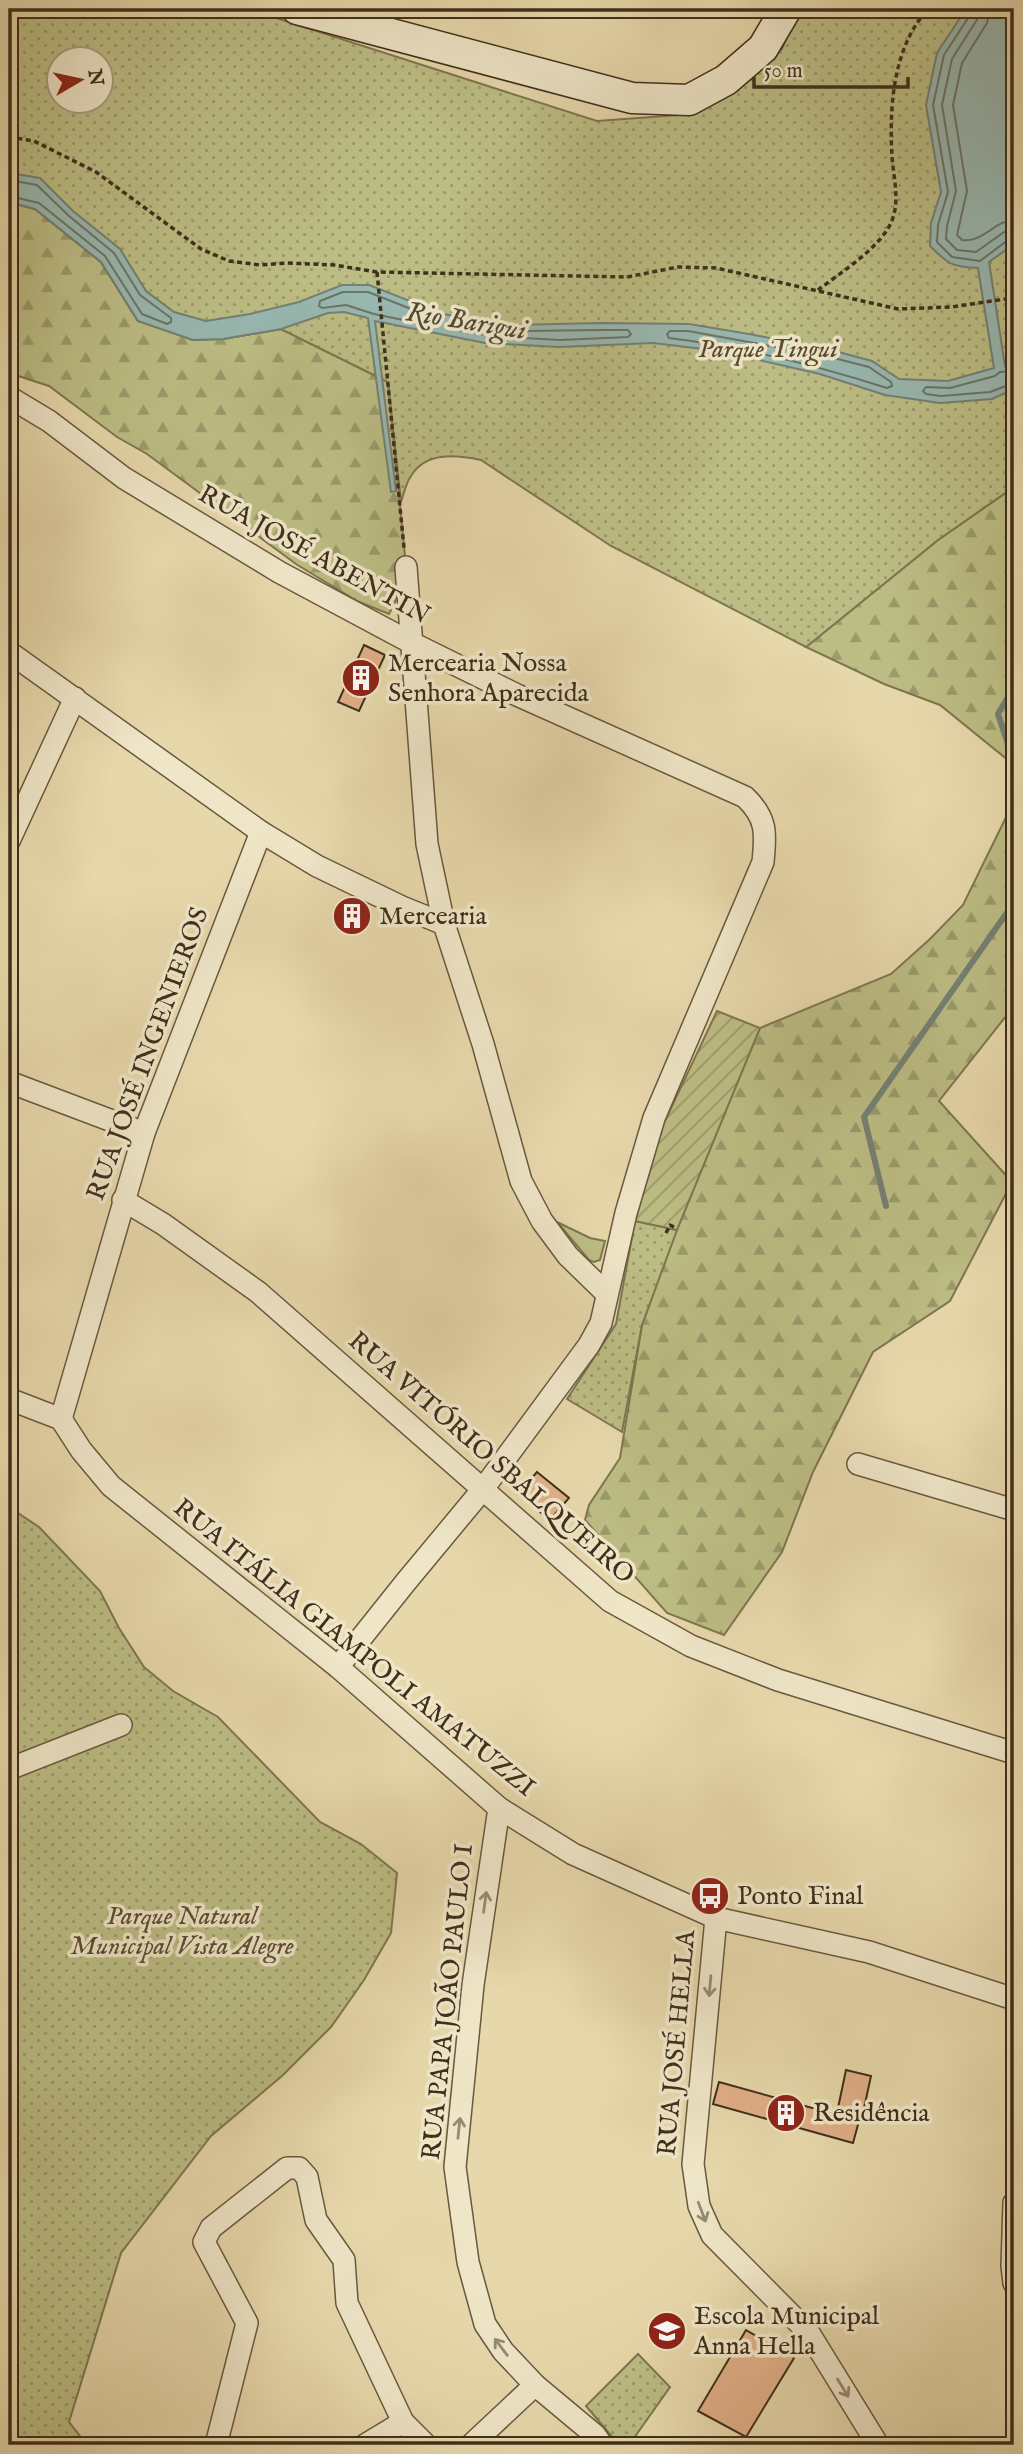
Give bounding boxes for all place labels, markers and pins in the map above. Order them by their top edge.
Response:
place label: Mercearia Nossa Senhora Aparecida [388,647,589,710]
building icon: Mercearia Nossa Senhora Aparecida [340,657,382,699]
building icon: Mercearia [331,895,373,937]
place label: Mercearia [379,900,488,933]
bus stop icon: Ponto Final [689,1875,731,1917]
place label: Ponto Final [737,1880,864,1913]
building icon: Residência [765,2092,807,2134]
place label: Residência [813,2097,930,2130]
place label: Escola Municipal Anna Hella [693,2300,880,2363]
school or university icon: Escola Municipal Anna Hella [646,2310,688,2352]

